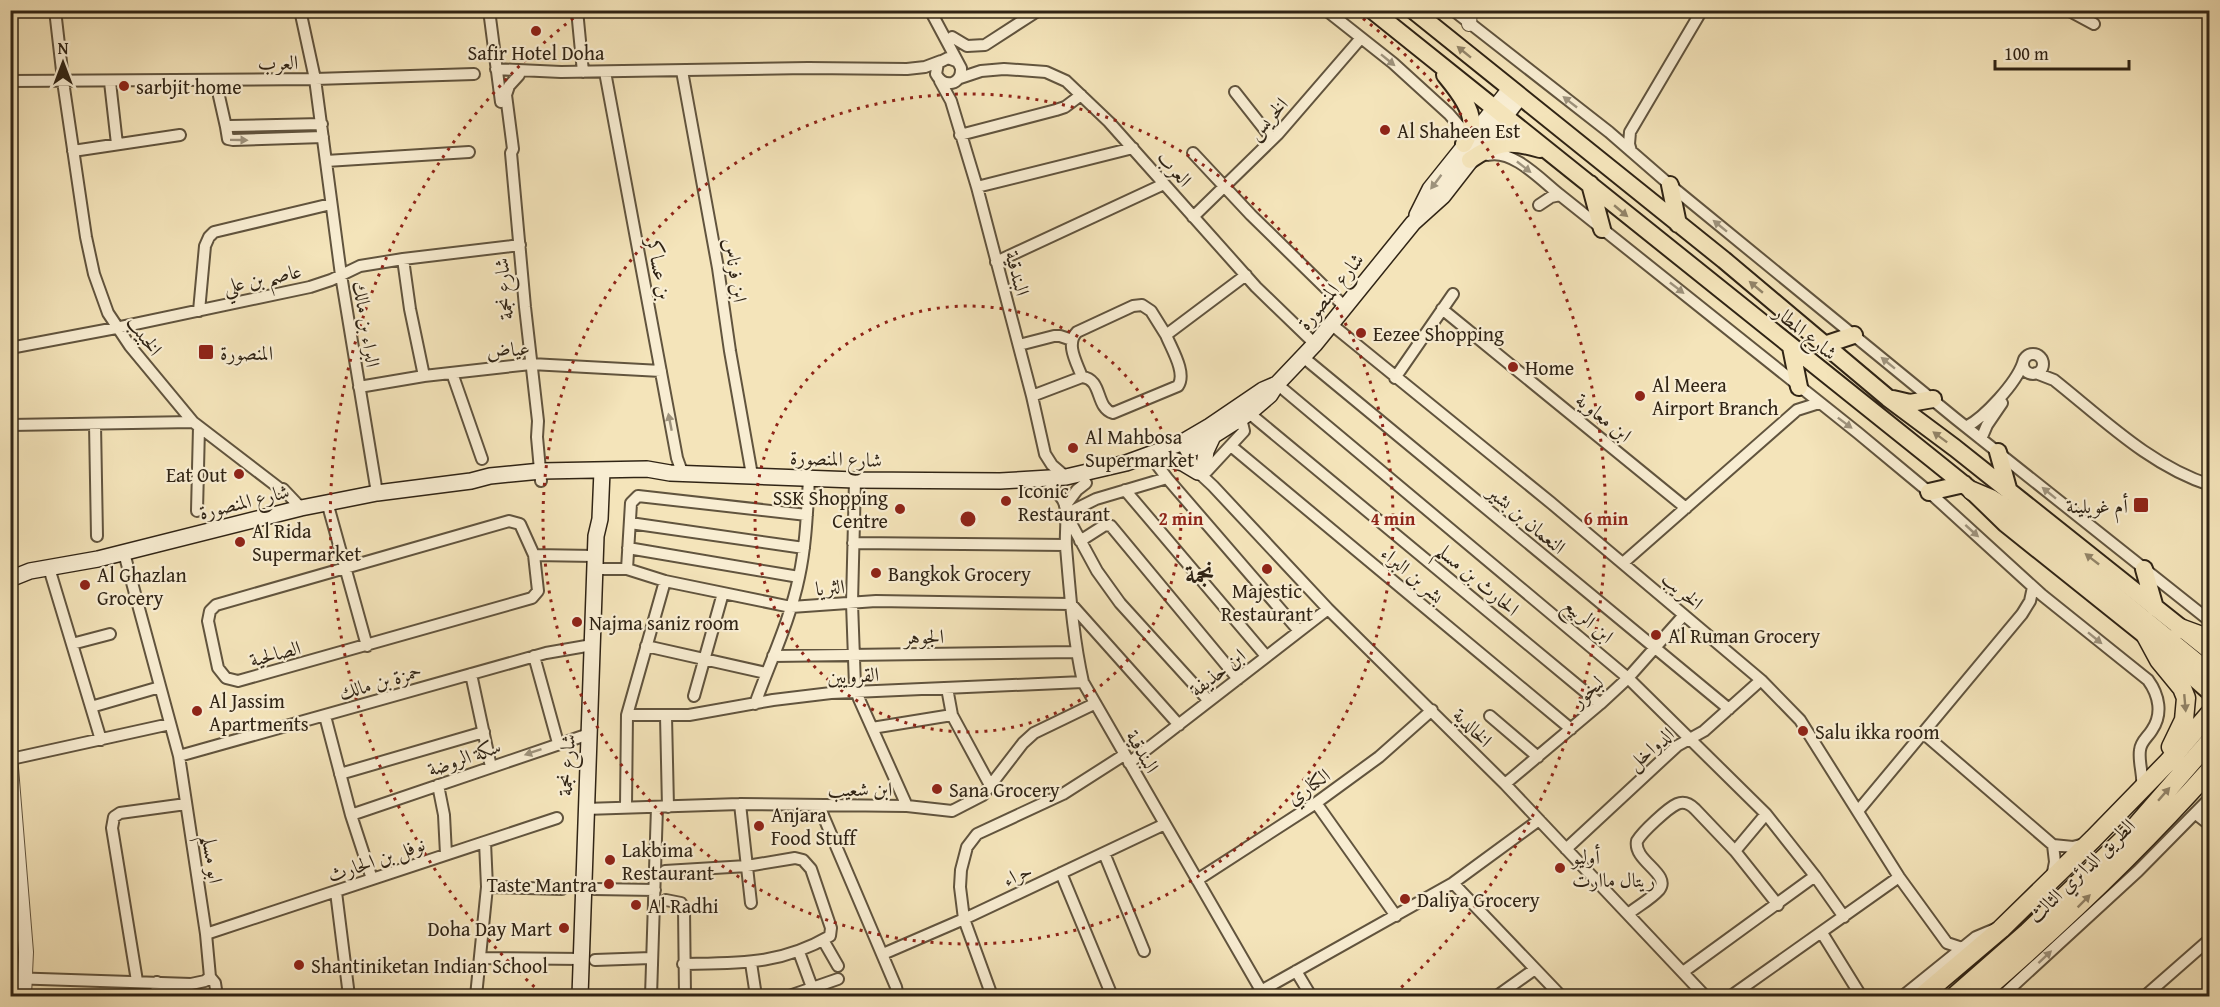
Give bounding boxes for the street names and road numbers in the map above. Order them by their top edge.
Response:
street label: العرب [257,47,299,77]
street label: الخريس [1240,90,1294,146]
street label: العرب [1151,143,1199,193]
street label: بن عساكر [639,234,680,302]
street label: ابن فرناس [717,236,755,304]
street label: شارع المنصورة [1290,246,1373,338]
street label: البندقية [998,247,1038,299]
street label: عاصم بن علي [220,256,305,306]
street label: شارع نجمة [486,256,524,321]
street label: البراء بن مالك [346,279,388,369]
street label: شارع المطار [1764,296,1844,370]
street label: الخبيب [120,309,170,361]
street label: عياض [485,333,531,365]
street label: ابن معاوية [1570,385,1638,449]
street label: شارع المنصورة [789,442,883,478]
street label: شارع المنصورة [196,476,293,530]
street label: النعمان بن بشير [1480,476,1572,560]
street label: الحارث بن مسلم [1426,536,1526,628]
street label: بشر بن البراء [1375,539,1452,610]
street label: الخريب [1656,564,1710,616]
street label: الثريا [814,571,846,603]
street label: ابن الربيع [1555,590,1621,653]
street label: الجوهر [902,621,944,651]
street label: الصالحية [246,632,304,674]
street label: ابن حذيفة [1183,641,1251,703]
street label: حمزة بن مالك [335,655,425,707]
street label: القرويين [826,659,880,691]
street label: لبخور [1563,668,1610,715]
street label: الخالدية [1447,701,1499,753]
street label: الدواخل [1620,719,1681,777]
street label: البندقية [1119,724,1167,778]
street label: سكة الروضة [423,731,505,783]
street label: شارع نجمة [550,733,586,797]
street label: الكناري [1280,761,1337,813]
street label: ابن شعيب [828,774,892,803]
street label: الطريق الدائري الثالث [2021,811,2143,930]
street label: نوفل بن الحارث [323,829,429,890]
street label: ابو مسلم [188,833,231,886]
street label: حراء [997,855,1037,893]

